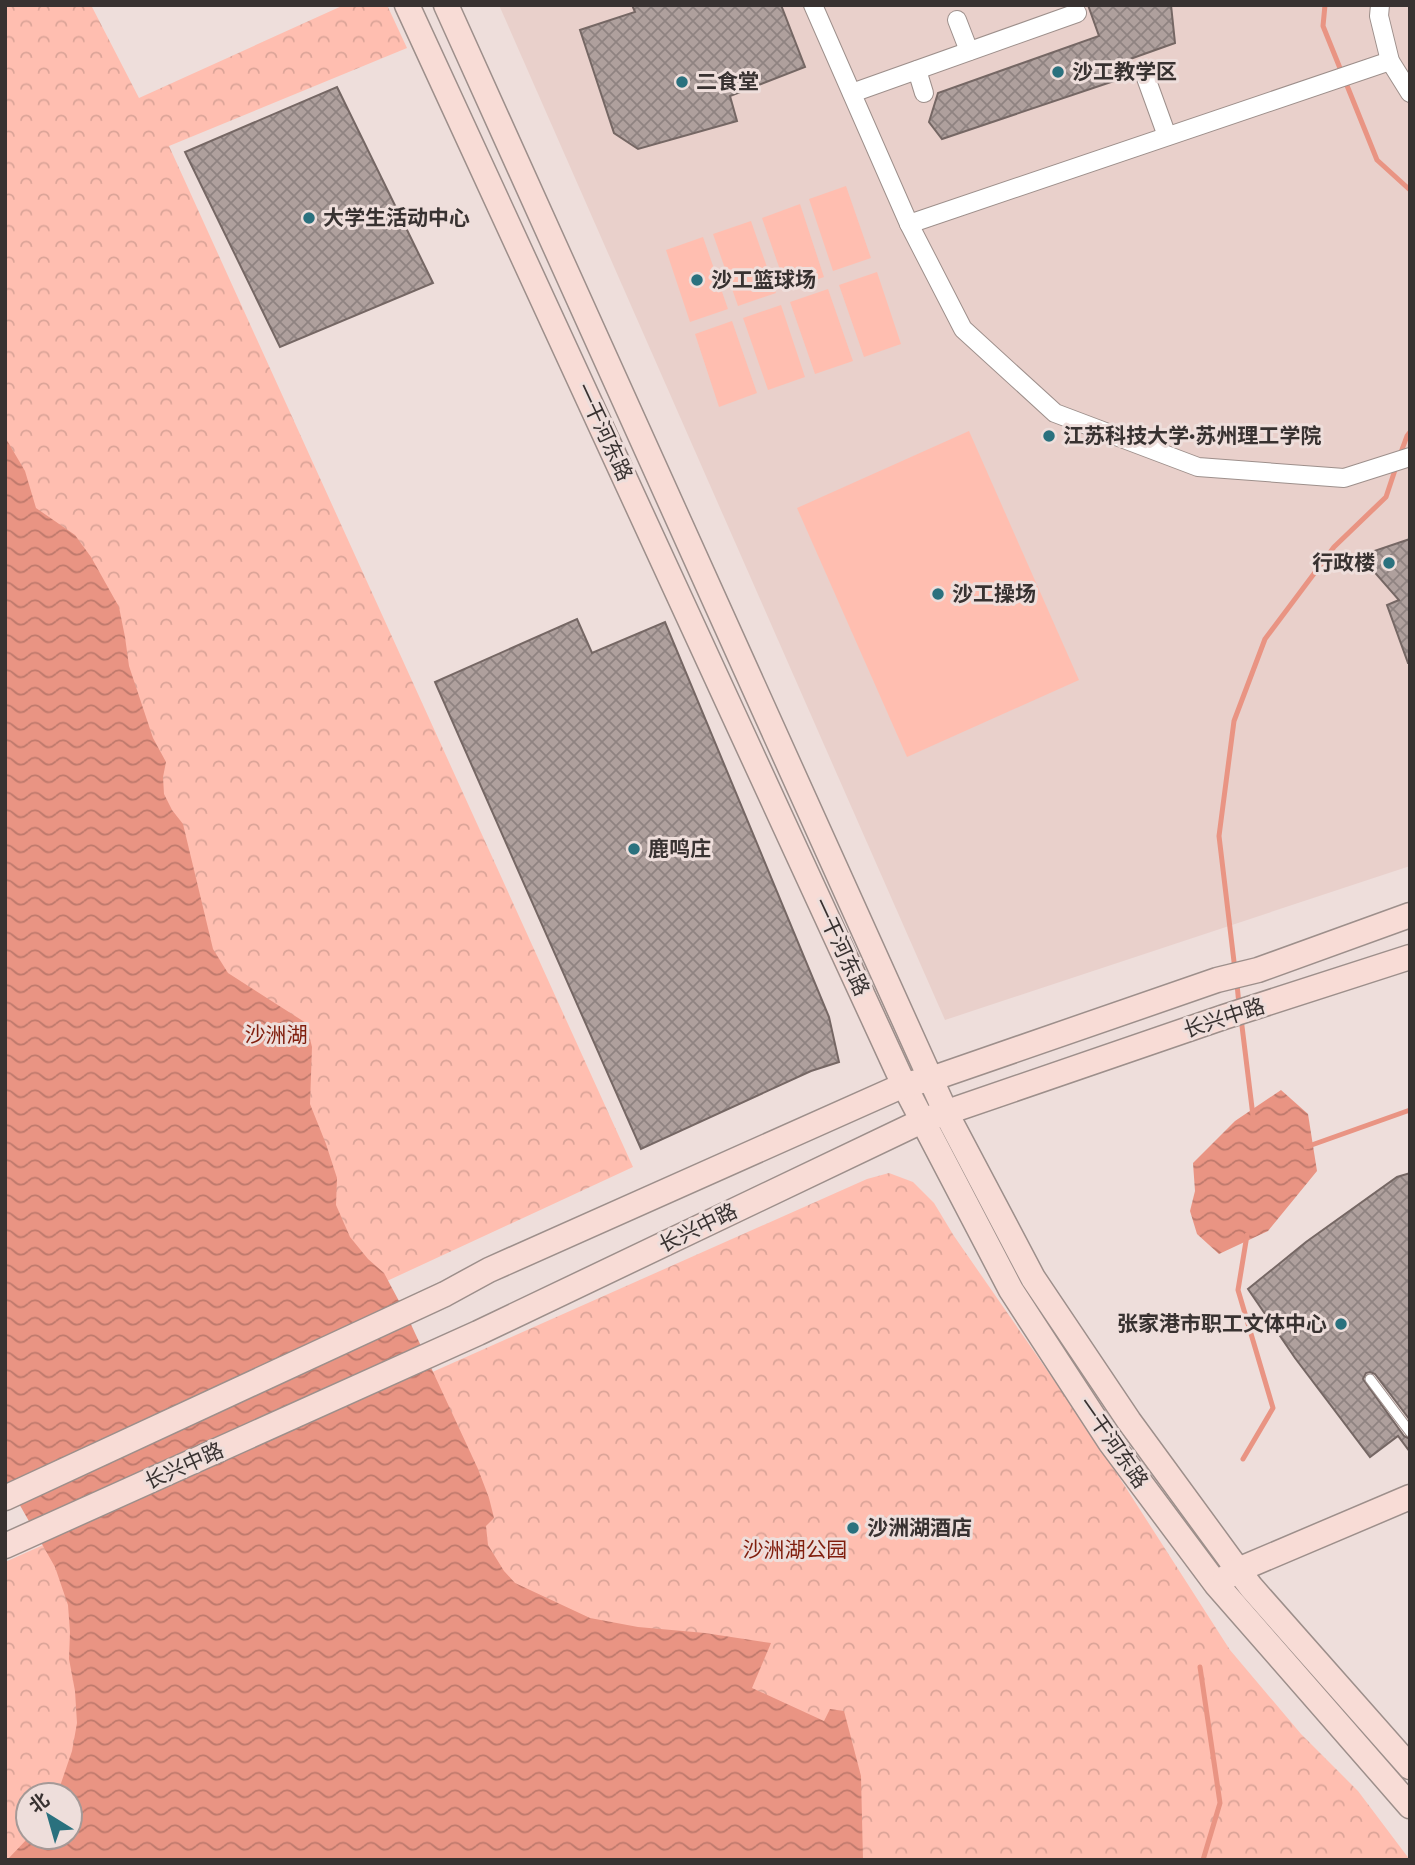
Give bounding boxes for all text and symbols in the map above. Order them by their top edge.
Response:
place label: 沙工教学区 [1072,59,1177,84]
marker: 沙工教学区 [1050,64,1066,80]
place label: 二食堂 [696,69,759,94]
marker: 二食堂 [674,74,690,90]
place label: 大学生活动中心 [323,205,470,230]
marker: 大学生活动中心 [301,210,317,226]
place label: 沙工篮球场 [711,267,816,292]
marker: 沙工篮球场 [689,272,705,288]
street label: 一干河东路 [571,379,638,485]
place label: 江苏科技大学•苏州理工学院 [1063,423,1321,448]
marker: 江苏科技大学•苏州理工学院 [1041,428,1057,444]
place label: 行政楼 [1312,550,1375,575]
marker: 行政楼 [1381,555,1397,571]
place label: 沙工操场 [952,581,1036,606]
marker: 沙工操场 [930,586,946,602]
place label: 鹿鸣庄 [648,836,711,861]
marker: 鹿鸣庄 [626,841,642,857]
street label: 一干河东路 [808,894,875,1000]
street label: 长兴中路 [1180,993,1268,1042]
park label: 沙洲湖 [245,1022,308,1047]
street label: 长兴中路 [655,1198,741,1257]
place label: 张家港市职工文体中心 [1117,1311,1327,1336]
marker: 张家港市职工文体中心 [1333,1316,1349,1332]
street label: 一干河东路 [1073,1393,1154,1493]
street label: 长兴中路 [140,1437,227,1494]
place label: 沙洲湖酒店 [867,1515,972,1540]
marker: 沙洲湖酒店 [845,1520,861,1536]
park label: 沙洲湖公园 [743,1537,848,1562]
north arrow [14,1781,84,1851]
text: 北 [25,1788,54,1818]

